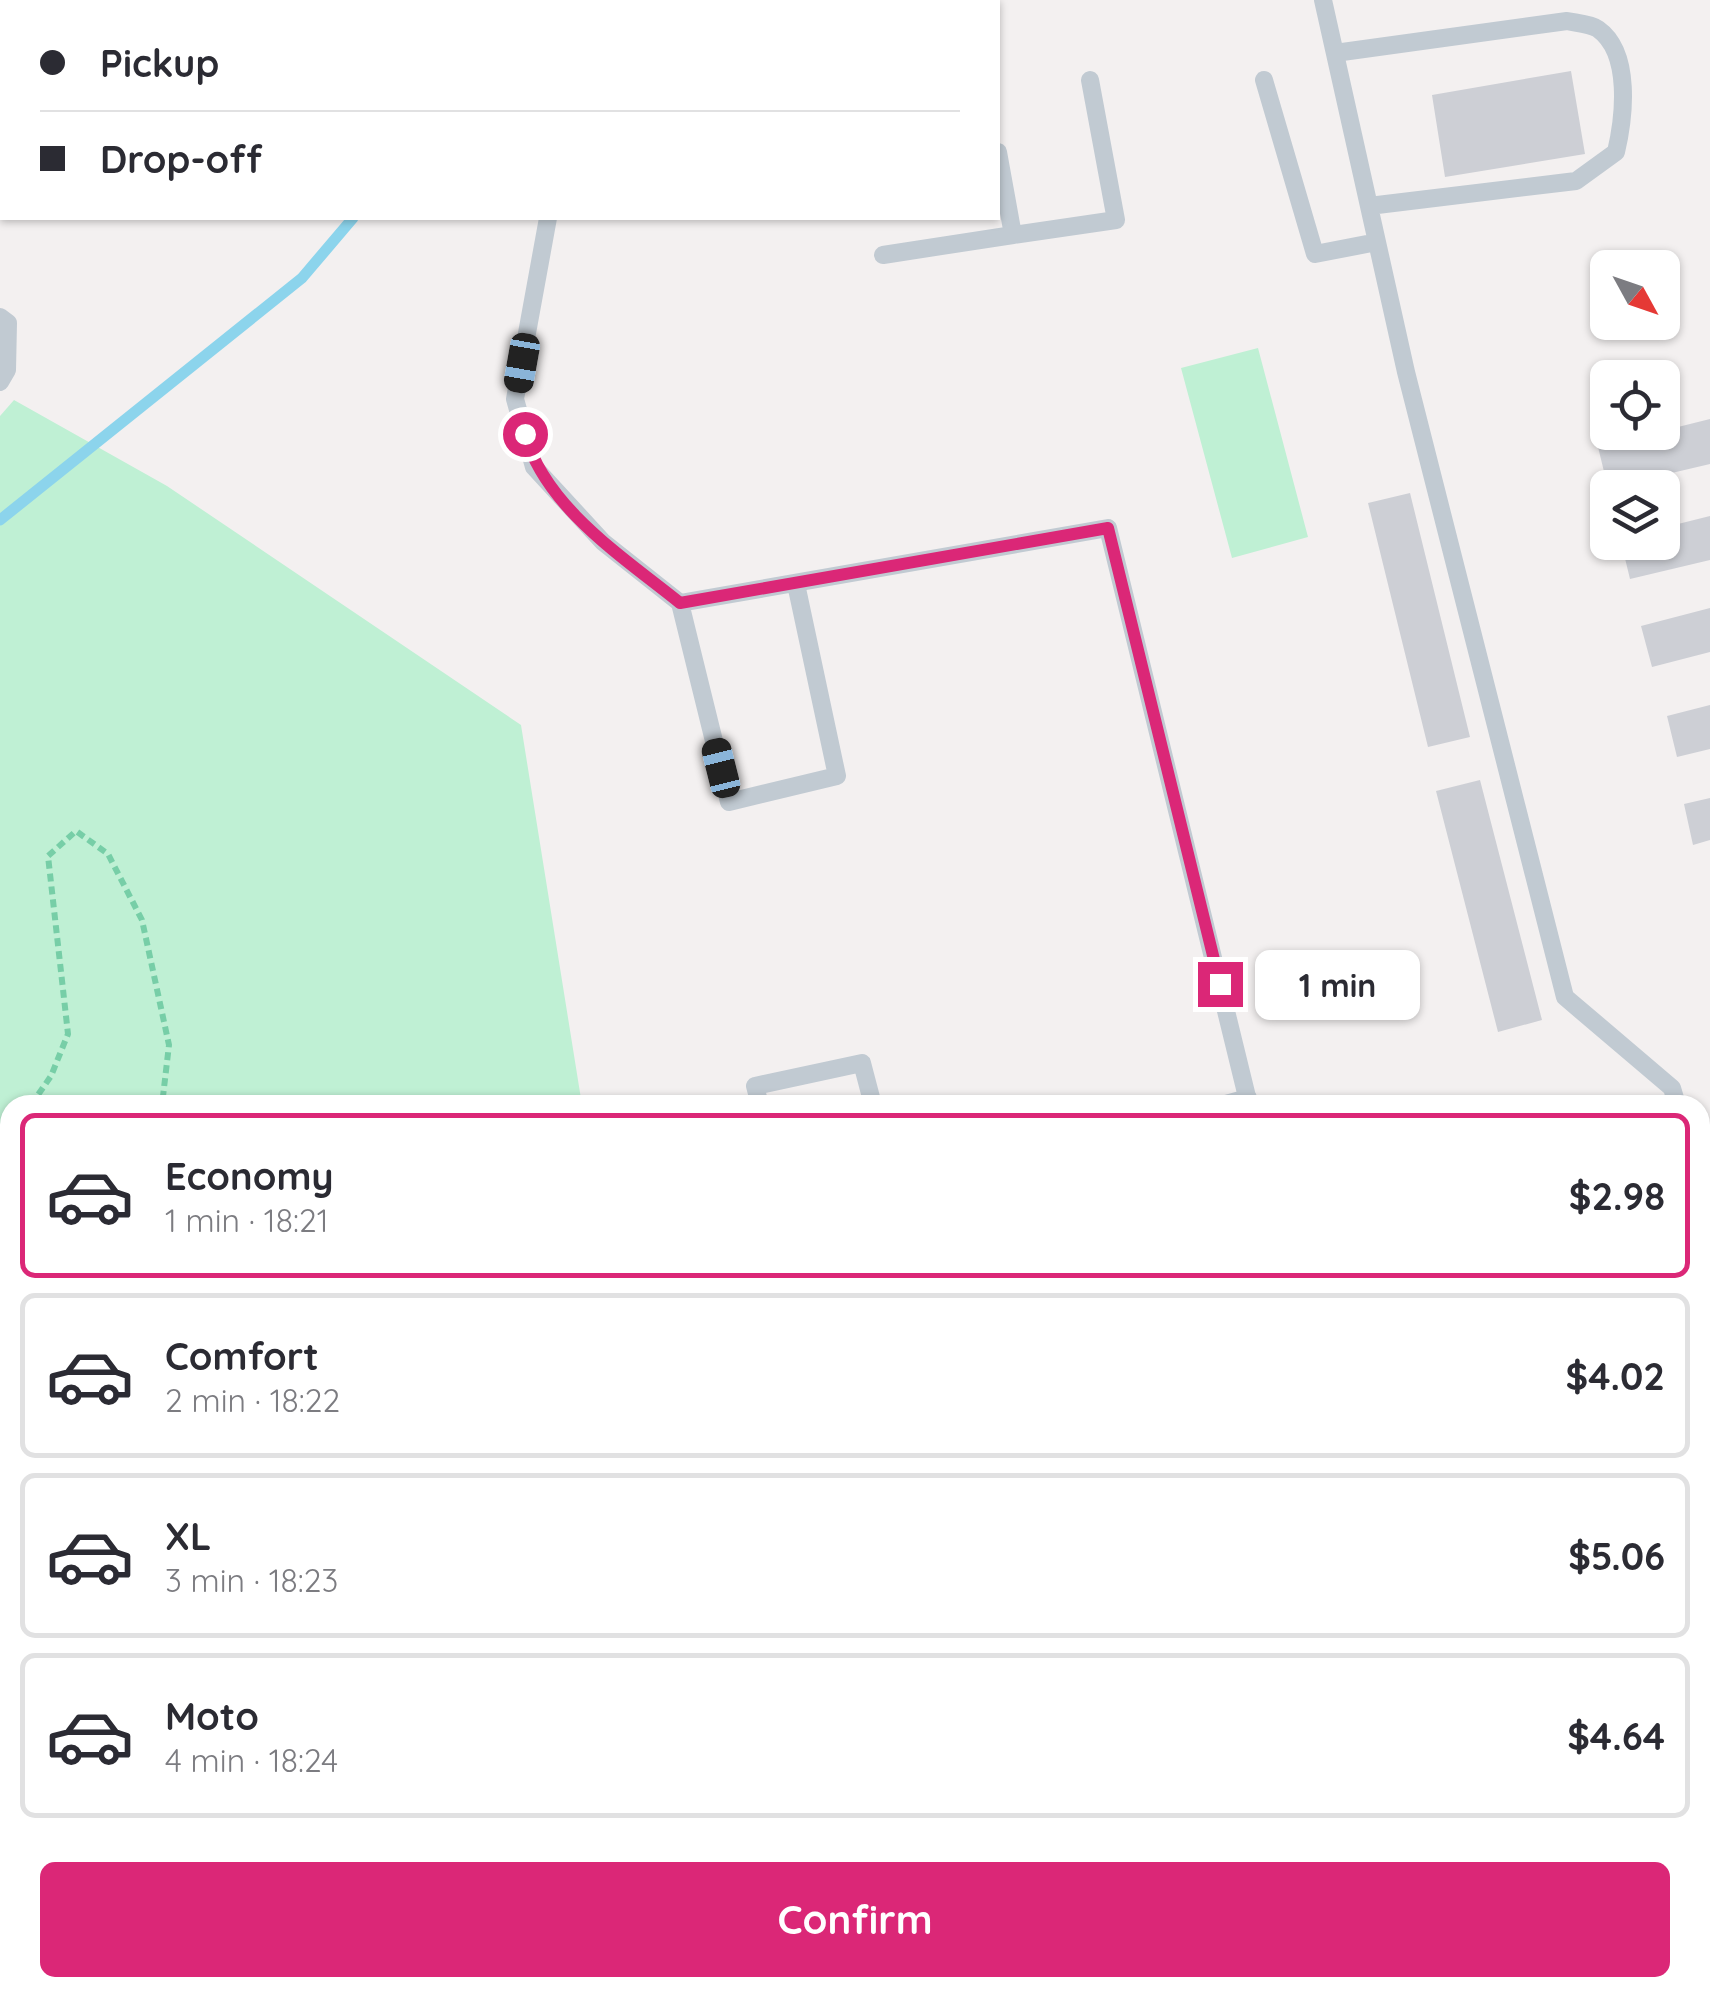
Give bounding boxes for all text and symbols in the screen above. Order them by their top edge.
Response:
text: Pickup [100,39,219,87]
text: Drop-off [100,135,262,183]
north arrow [1590,250,1680,340]
map controls [1590,250,1680,560]
car [502,331,542,395]
button: locate [1590,360,1680,450]
route start [503,412,548,457]
button: layers [1590,470,1680,560]
car [699,735,743,801]
callout: 1 min [1255,949,1420,1019]
route end [1198,962,1243,1007]
text: 1 min [1299,965,1376,1005]
icon: car [45,1151,135,1241]
text: Economy [165,1152,334,1200]
text: $2.98 [1569,1172,1665,1220]
text: 1 min · 18:21 [165,1200,329,1240]
icon: car [45,1331,135,1421]
text: Comfort [165,1332,319,1380]
text: $4.02 [1566,1352,1665,1400]
text: 2 min · 18:22 [165,1380,340,1420]
icon: car [45,1511,135,1601]
text: XL [165,1512,211,1560]
text: $5.06 [1568,1532,1665,1580]
text: 3 min · 18:23 [165,1560,338,1600]
icon: car [45,1691,135,1781]
text: Moto [165,1692,259,1740]
text: $4.64 [1567,1712,1665,1760]
text: 4 min · 18:24 [165,1740,338,1780]
button: Confirm [40,1862,1670,1977]

